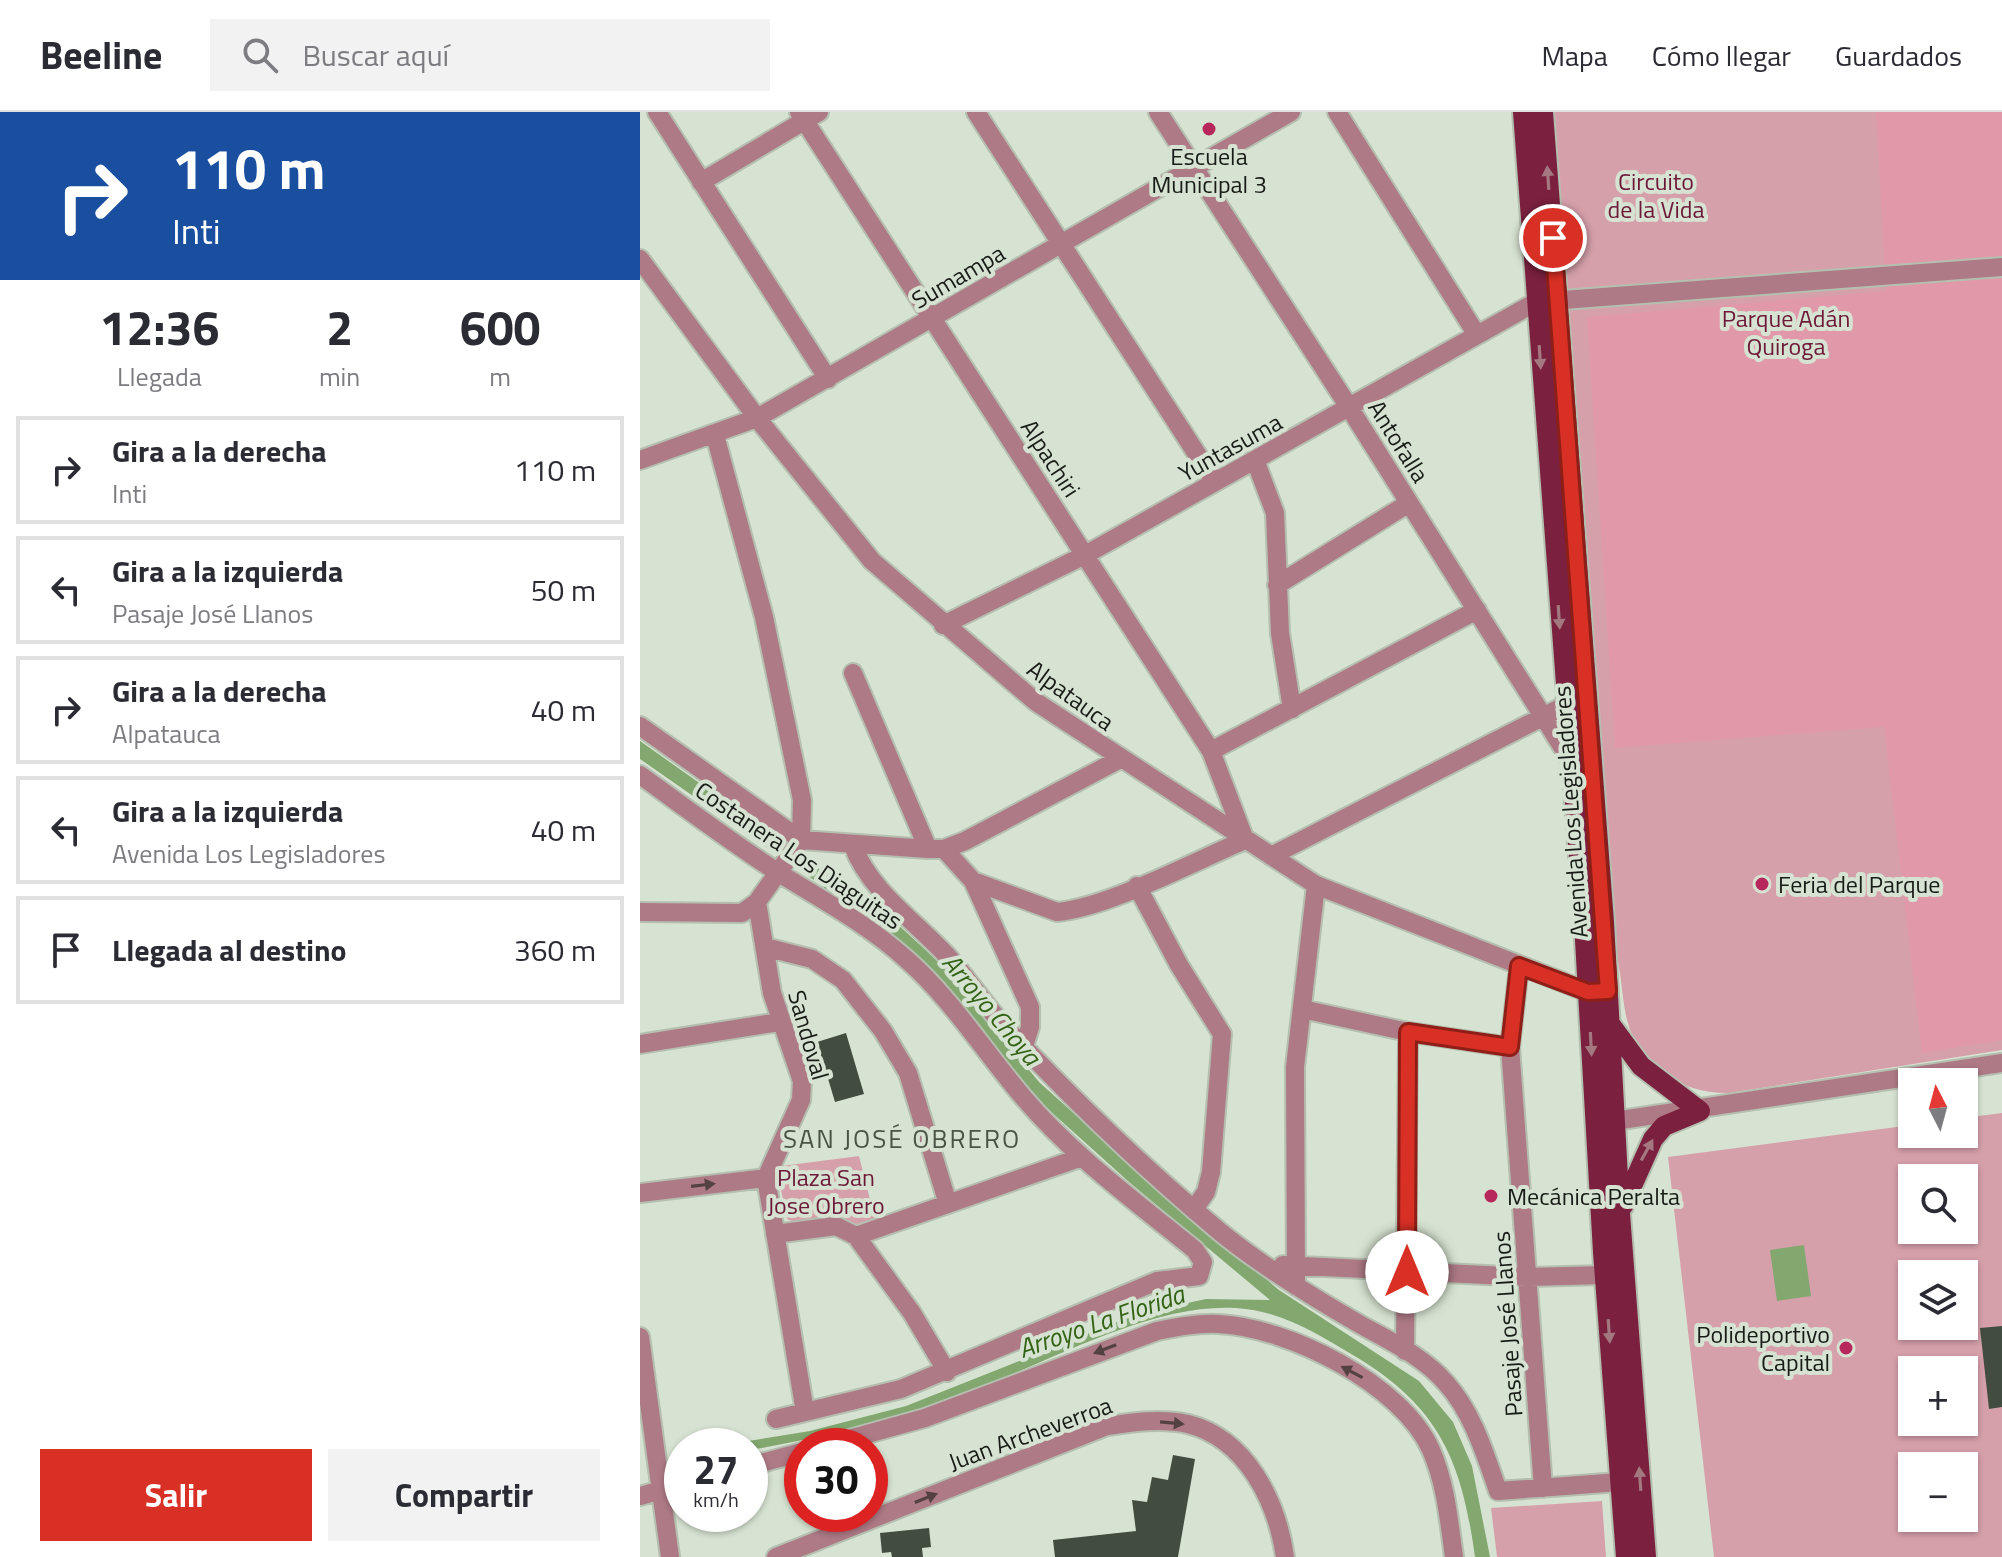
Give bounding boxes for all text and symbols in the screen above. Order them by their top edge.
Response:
search box [210,19,770,91]
text: Beeline [40,26,162,84]
text: Buscar aquí [302,32,449,78]
icon: search [238,33,282,77]
text: Mapa [1541,34,1608,77]
text: Cómo llegar [1652,34,1791,77]
text: Guardados [1835,34,1962,77]
marker: Escuela Municipal 3 [1200,120,1218,138]
text: 110 m [172,126,325,211]
place label: Escuela Municipal 3 [1151,138,1267,202]
icon: right [40,144,144,248]
park label: Circuito de la Vida [1608,163,1704,227]
one-way arrow [1541,165,1554,190]
text: Inti [172,203,221,258]
pin [1519,204,1587,272]
icon: arrive [1531,216,1575,260]
street label: Sumampa [905,235,1011,317]
text: 12:36 [100,291,219,364]
text: 2 [326,291,353,364]
text: 600 [460,291,540,364]
park label: Parque Adán Quiroga [1722,300,1850,364]
one-way arrow [1534,345,1547,370]
text: Llegada [117,357,202,396]
text: min [319,357,360,396]
text: m [489,357,511,396]
street label: Antofalla [1360,393,1438,489]
street label: Yuntasuma [1172,404,1288,490]
street label: Alpachiri [1012,412,1090,504]
text: Gira a la derecha [112,428,327,474]
text: 110 m [514,447,596,493]
icon: right [44,448,88,492]
text: Inti [112,474,147,513]
text: Gira a la izquierda [112,548,343,594]
text: 50 m [531,567,596,613]
icon: left [44,568,88,612]
text: Pasaje José Llanos [112,594,313,633]
one-way arrow [1553,605,1566,630]
street label: Alpatauca [1020,651,1122,739]
text: Gira a la derecha [112,668,327,714]
street label: Avenida Los Legisladores [1543,685,1597,939]
text: 40 m [531,687,596,733]
icon: right [44,688,88,732]
text: Alpatauca [112,714,221,753]
street label: Costanera Los Diaguitas [688,772,910,938]
text: Gira a la izquierda [112,788,343,834]
text: 40 m [531,807,596,853]
icon: left [44,808,88,852]
text: Avenida Los Legisladores [112,834,386,873]
place label: Feria del Parque [1778,866,1940,902]
marker: Feria del Parque [1753,875,1771,893]
text: Llegada al destino [112,927,346,973]
text: 360 m [514,927,596,973]
icon: arrive [44,928,88,972]
water label: Arroyo Choya [933,944,1052,1075]
street label: Sandoval [779,986,839,1084]
one-way arrow [1584,1031,1597,1057]
north arrow [1898,1068,1978,1148]
map controls [1898,1068,1978,1532]
district label: SAN JOSÉ OBRERO [783,1119,1021,1158]
one-way arrow [1639,1139,1653,1161]
park label: Plaza San Jose Obrero [767,1159,885,1223]
button: search [1898,1164,1978,1244]
place label: Mecánica Peralta [1507,1178,1680,1214]
one-way arrow [691,1179,716,1192]
marker: Mecánica Peralta [1482,1187,1500,1205]
position arrow [1365,1230,1449,1314]
street label: Pasaje José Llanos [1483,1230,1531,1418]
button: layers [1898,1260,1978,1340]
water label: Arroyo La Florida [1013,1274,1191,1368]
place label: Polideportivo Capital [1696,1316,1830,1380]
one-way arrow [1602,1319,1615,1344]
marker: Polideportivo Capital [1837,1339,1855,1357]
one-way arrow [1093,1343,1117,1356]
button: + [1898,1356,1978,1436]
one-way arrow [1341,1365,1363,1379]
street label: Juan Archeverroa [943,1387,1117,1479]
one-way arrow [1160,1417,1185,1430]
speed limit sign: 30 [784,1428,888,1532]
text: 27 [694,1439,738,1500]
button: Salir [40,1449,312,1541]
button: Compartir [328,1449,600,1541]
button: − [1898,1452,1978,1532]
one-way arrow [1633,1466,1646,1491]
text: km/h [693,1484,739,1515]
one-way arrow [914,1491,938,1504]

